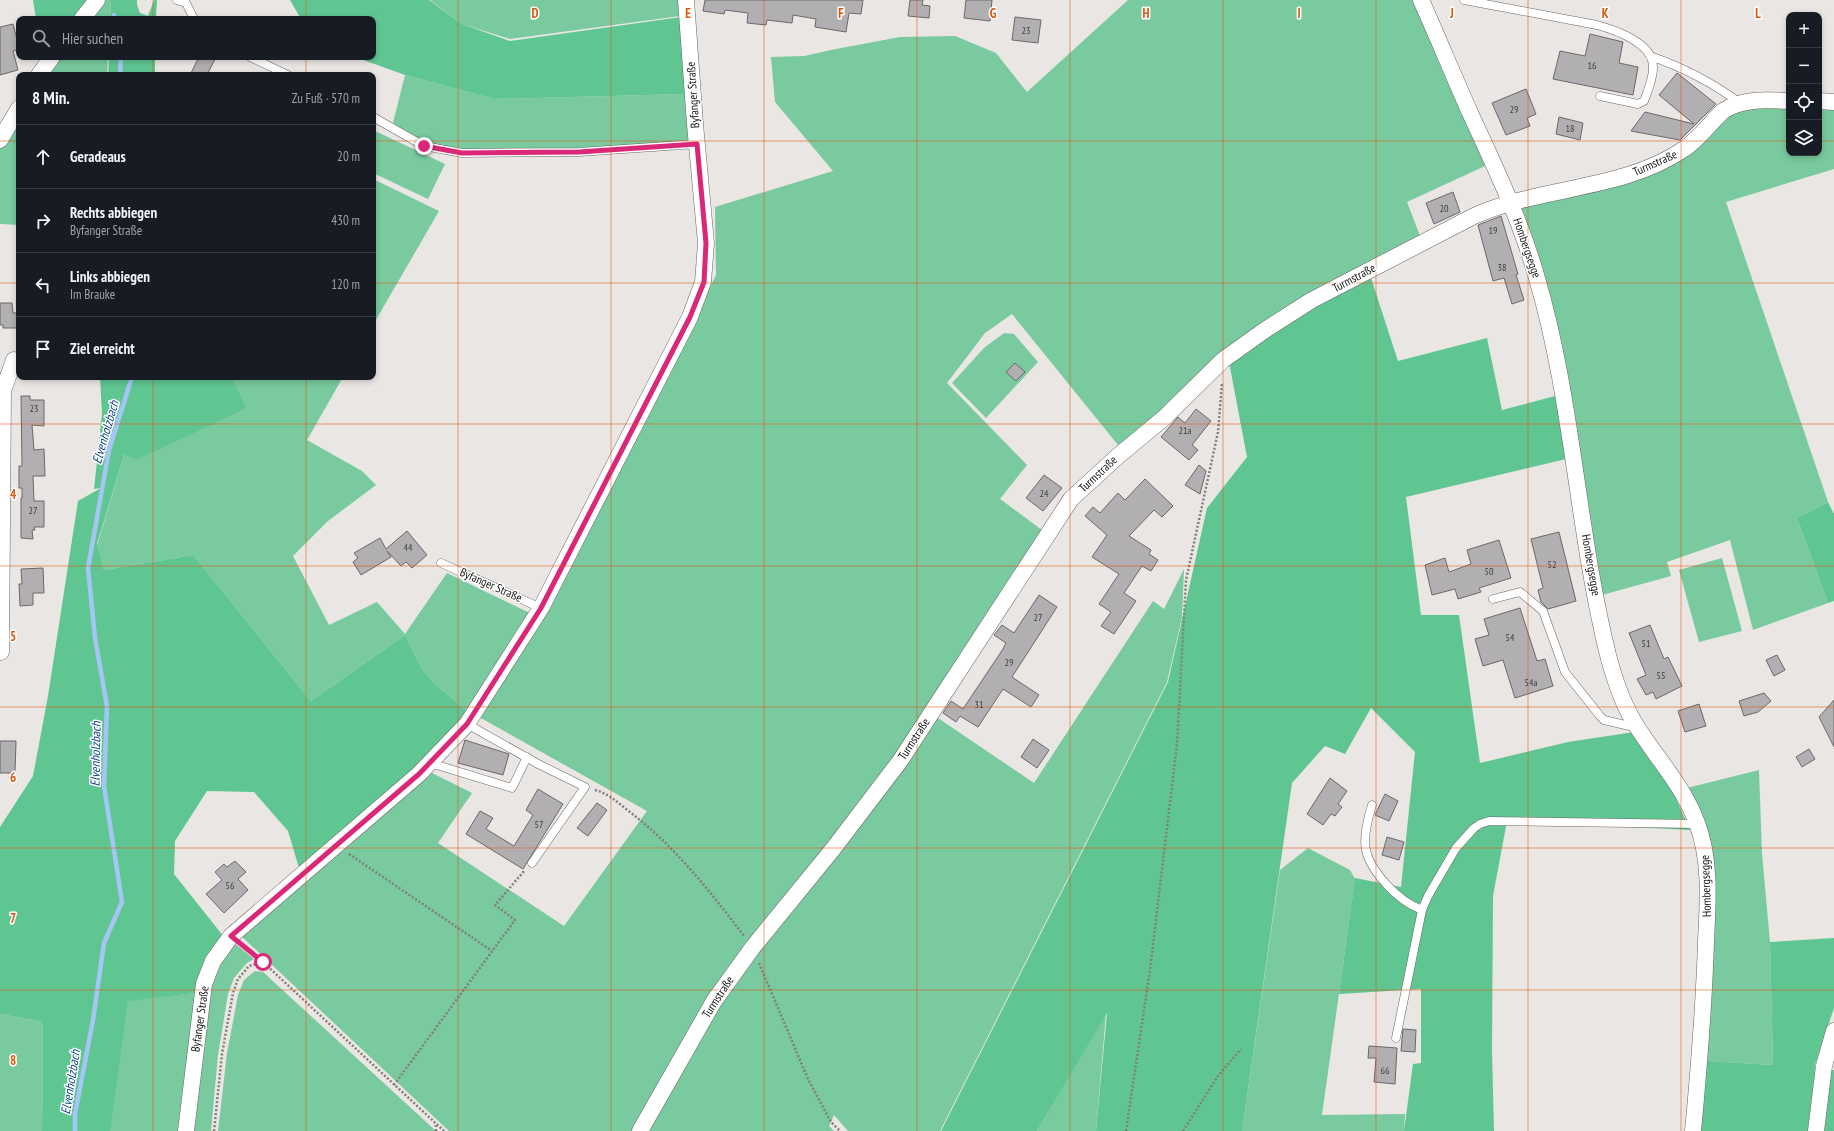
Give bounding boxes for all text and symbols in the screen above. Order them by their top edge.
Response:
text: D [532,5,539,22]
text: E [685,5,691,22]
text: F [838,5,844,22]
text: G [990,5,997,22]
text: H [1143,5,1150,22]
text: I [1297,5,1301,22]
text: J [1449,5,1454,22]
text: K [1602,5,1609,22]
text: L [1755,5,1761,22]
map controls [1786,12,1822,156]
button: + [1786,12,1822,48]
search box [16,16,376,60]
house number: 23 [1022,24,1031,37]
icon: search [30,27,52,49]
text: Hier suchen [62,29,123,48]
button: − [1786,48,1822,84]
house number: 16 [1588,59,1597,72]
street label: Byfanger Straße [683,61,702,129]
button: locate [1786,84,1822,120]
text: 8 Min. [32,87,70,109]
text: Zu Fuß · 570 m [292,90,360,107]
house number: 29 [1510,103,1519,116]
button: layers [1786,120,1822,156]
house number: 18 [1566,122,1575,135]
route end [415,137,433,155]
icon: ahead [32,146,54,168]
street label: Turmstraße [1630,146,1679,179]
text: Geradeaus [70,147,126,166]
text: 20 m [337,148,360,165]
house number: 20 [1440,202,1449,215]
text: Rechts abbiegen [70,203,157,222]
icon: right [32,210,54,232]
text: 430 m [331,212,360,229]
street label: Hombergsegge [1510,216,1545,280]
text: Byfanger Straße [70,222,142,239]
house number: 19 [1489,224,1498,237]
street label: Turmstraße [1330,260,1378,295]
house number: 38 [1498,261,1507,274]
text: Links abbiegen [70,267,150,286]
icon: left [32,274,54,296]
text: 120 m [331,276,360,293]
text: Im Brauke [70,286,115,303]
icon: arrive [32,338,54,360]
text: Ziel erreicht [70,339,135,358]
water label: Elvenholzbach [88,397,123,466]
house number: 23 [30,402,39,415]
house number: 21a [1179,424,1192,437]
street label: Turmstraße [1075,452,1120,495]
text: 4 [10,486,17,503]
house number: 24 [1040,487,1049,500]
house number: 27 [29,504,38,517]
street label: Hombergsegge [1579,533,1604,597]
house number: 44 [404,541,413,554]
house number: 52 [1548,558,1557,571]
street label: Byfanger Straße [458,564,525,605]
house number: 50 [1485,565,1494,578]
house number: 27 [1034,611,1043,624]
text: 5 [10,628,16,645]
house number: 54 [1506,631,1515,644]
house number: 51 [1642,637,1651,650]
house number: 29 [1005,656,1014,669]
house number: 55 [1657,669,1666,682]
house number: 54a [1525,676,1538,689]
house number: 31 [975,698,984,711]
street label: Turmstraße [895,715,933,762]
water label: Elvenholzbach [86,720,105,787]
text: 6 [10,769,16,786]
house number: 57 [535,818,544,831]
street label: Hombergsegge [1697,855,1714,917]
house number: 56 [226,879,235,892]
text: 7 [10,910,16,927]
route start [254,953,272,971]
street label: Turmstraße [699,973,737,1020]
street label: Byfanger Straße [187,985,212,1053]
water label: Elvenholzbach [57,1047,84,1115]
text: 8 [10,1052,16,1069]
house number: 66 [1381,1064,1390,1077]

